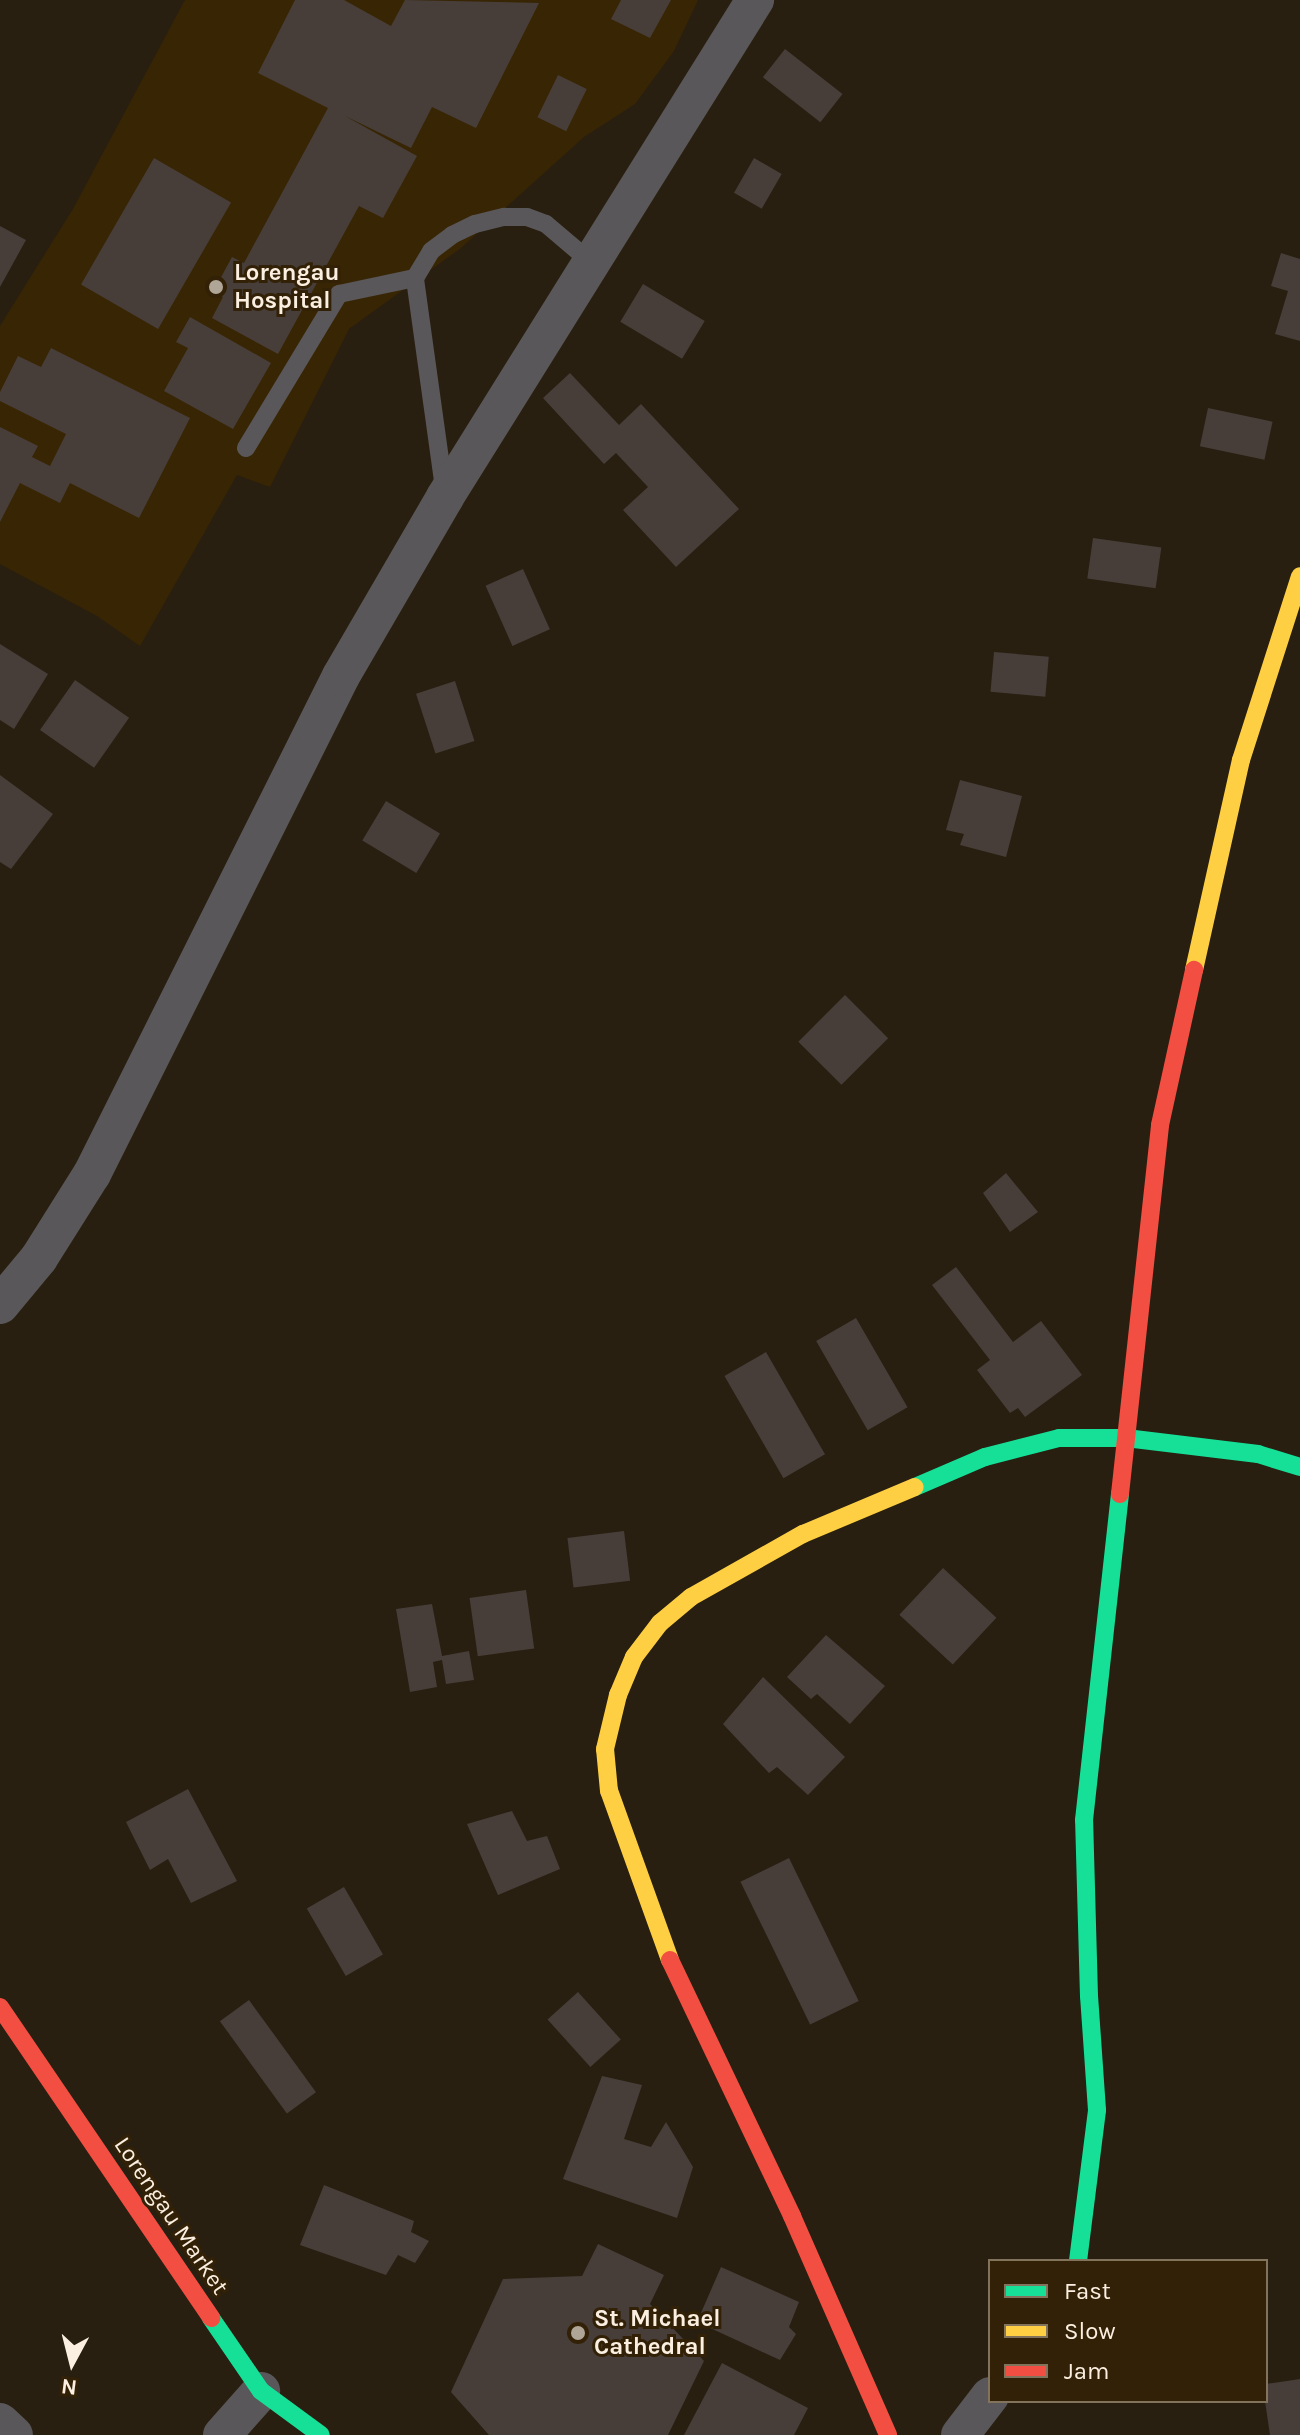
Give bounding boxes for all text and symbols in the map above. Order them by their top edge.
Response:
place label: Lorengau Hospital [234,259,340,315]
marker: Lorengau Hospital [205,276,227,298]
street label: Lorengau Market [108,2132,234,2300]
legend [988,2259,1268,2403]
text: Fast [1064,2277,1111,2305]
place label: St. Michael Cathedral [594,2305,721,2361]
text: Slow [1064,2317,1116,2345]
north arrow [32,2323,112,2403]
marker: St. Michael Cathedral [569,2324,587,2342]
text: Jam [1064,2357,1109,2385]
text: N [60,2373,78,2401]

